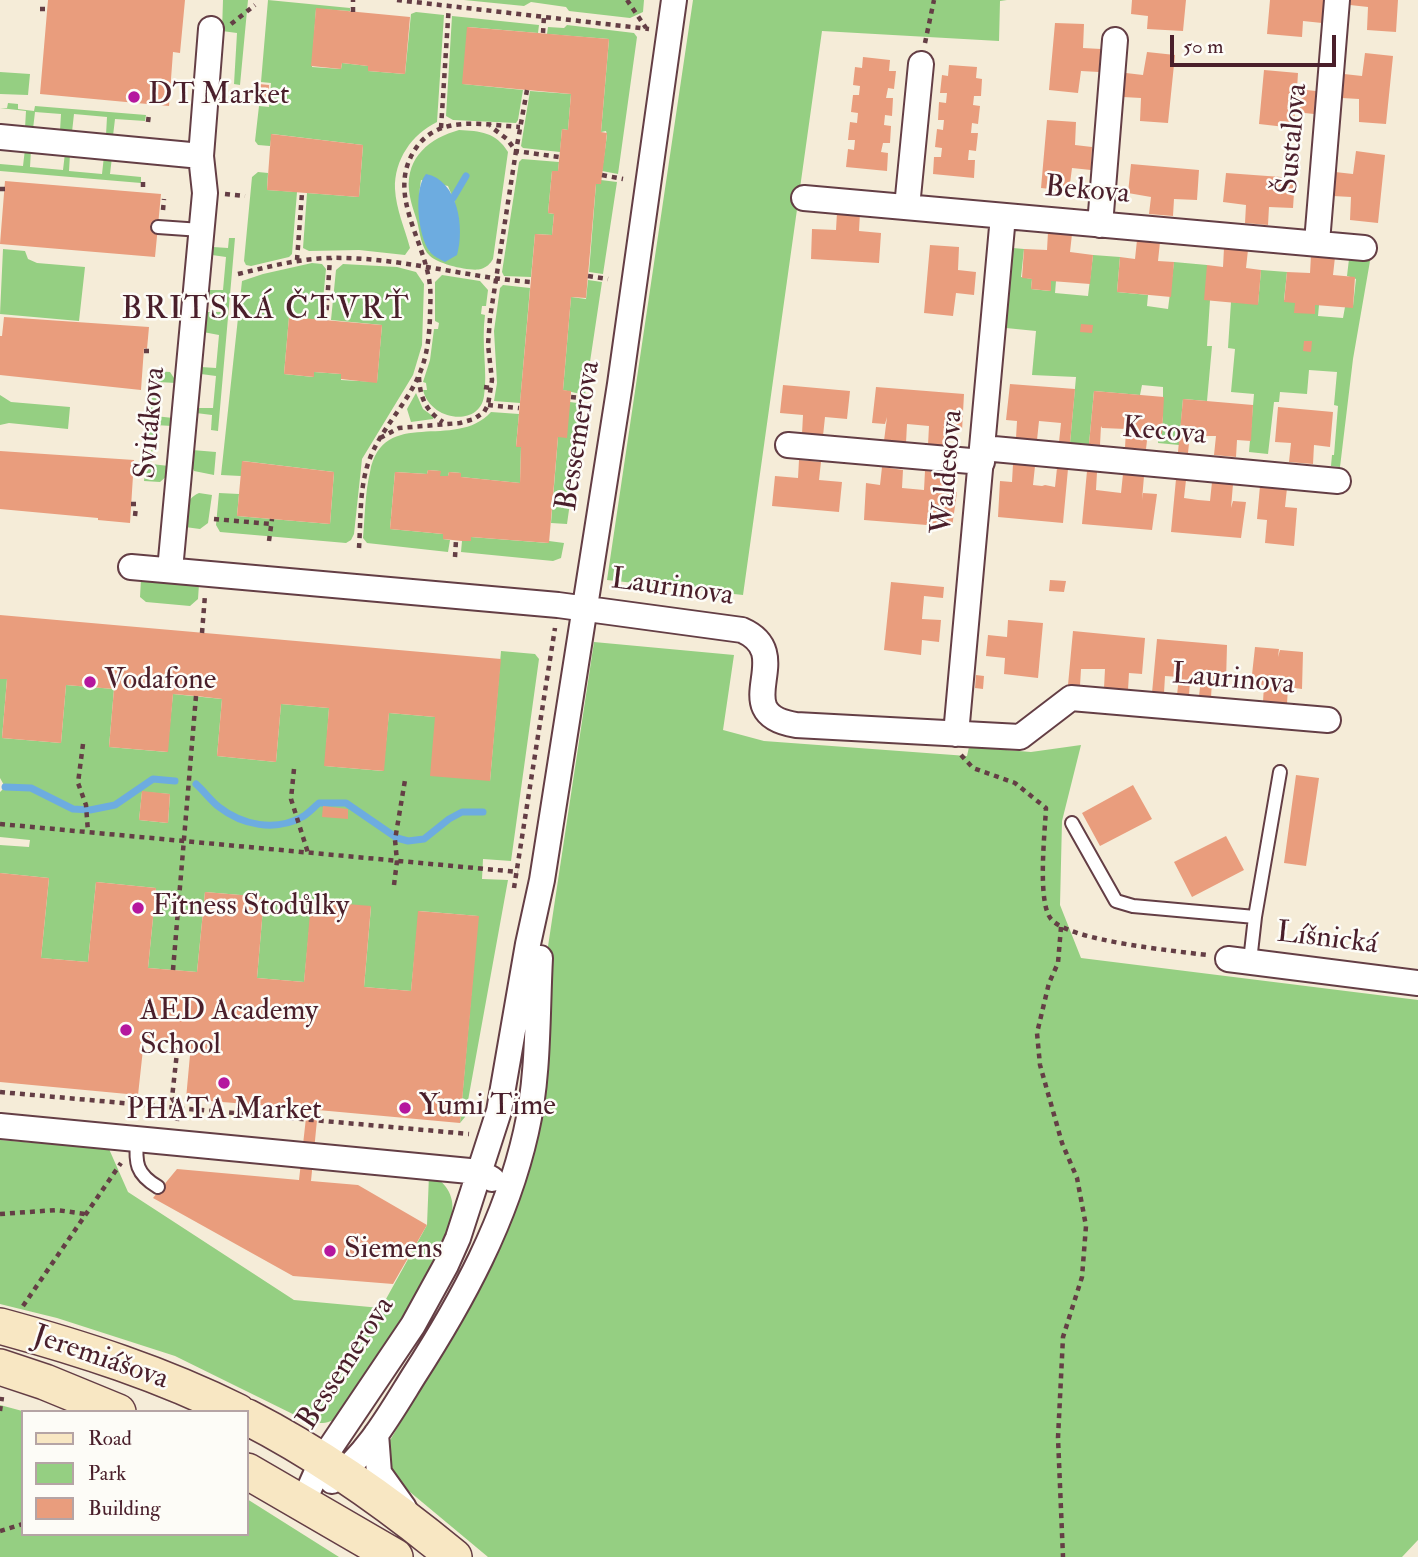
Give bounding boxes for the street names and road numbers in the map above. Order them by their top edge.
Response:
street label: Šustalova [1271,82,1317,196]
street label: Bekova [1043,170,1131,214]
street label: Bessemerova [550,358,610,514]
street label: Svitákova [129,366,175,480]
street label: Waldesova [926,408,972,536]
street label: Kecova [1120,411,1208,455]
street label: Laurinova [608,563,736,615]
street label: Laurinova [1170,658,1296,704]
street label: Líšnická [1274,916,1380,964]
street label: Bessemerova [291,1291,403,1437]
street label: Jeremiášova [27,1319,173,1399]

